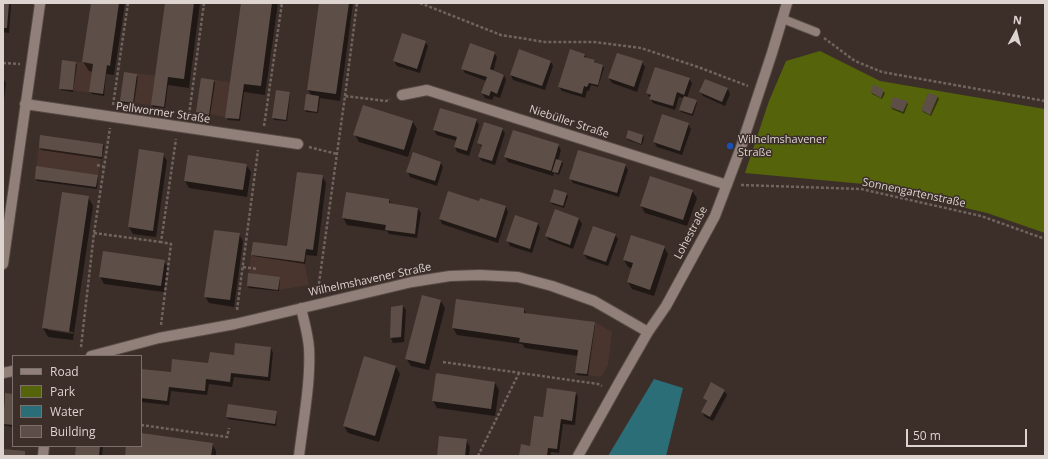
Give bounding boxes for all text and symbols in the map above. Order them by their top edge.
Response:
north arrow [996,12,1036,52]
text: N [1012,12,1023,28]
street label: Pellwormer Straße [115,100,211,126]
street label: Niebüller Straße [527,103,611,141]
place label: Wilhelmshavener Straße [738,133,827,159]
marker: Wilhelmshavener Straße [725,141,735,151]
street label: Sonnengartenstraße [861,176,967,210]
street label: Lohestraße [672,204,710,262]
street label: Wilhelmshavener Straße [307,261,433,299]
legend [12,355,142,447]
text: Road [50,363,79,380]
text: Park [50,383,75,400]
text: Water [50,403,84,420]
scale bar [908,421,1029,447]
text: Building [50,423,95,440]
text: 50 m [913,427,941,444]

